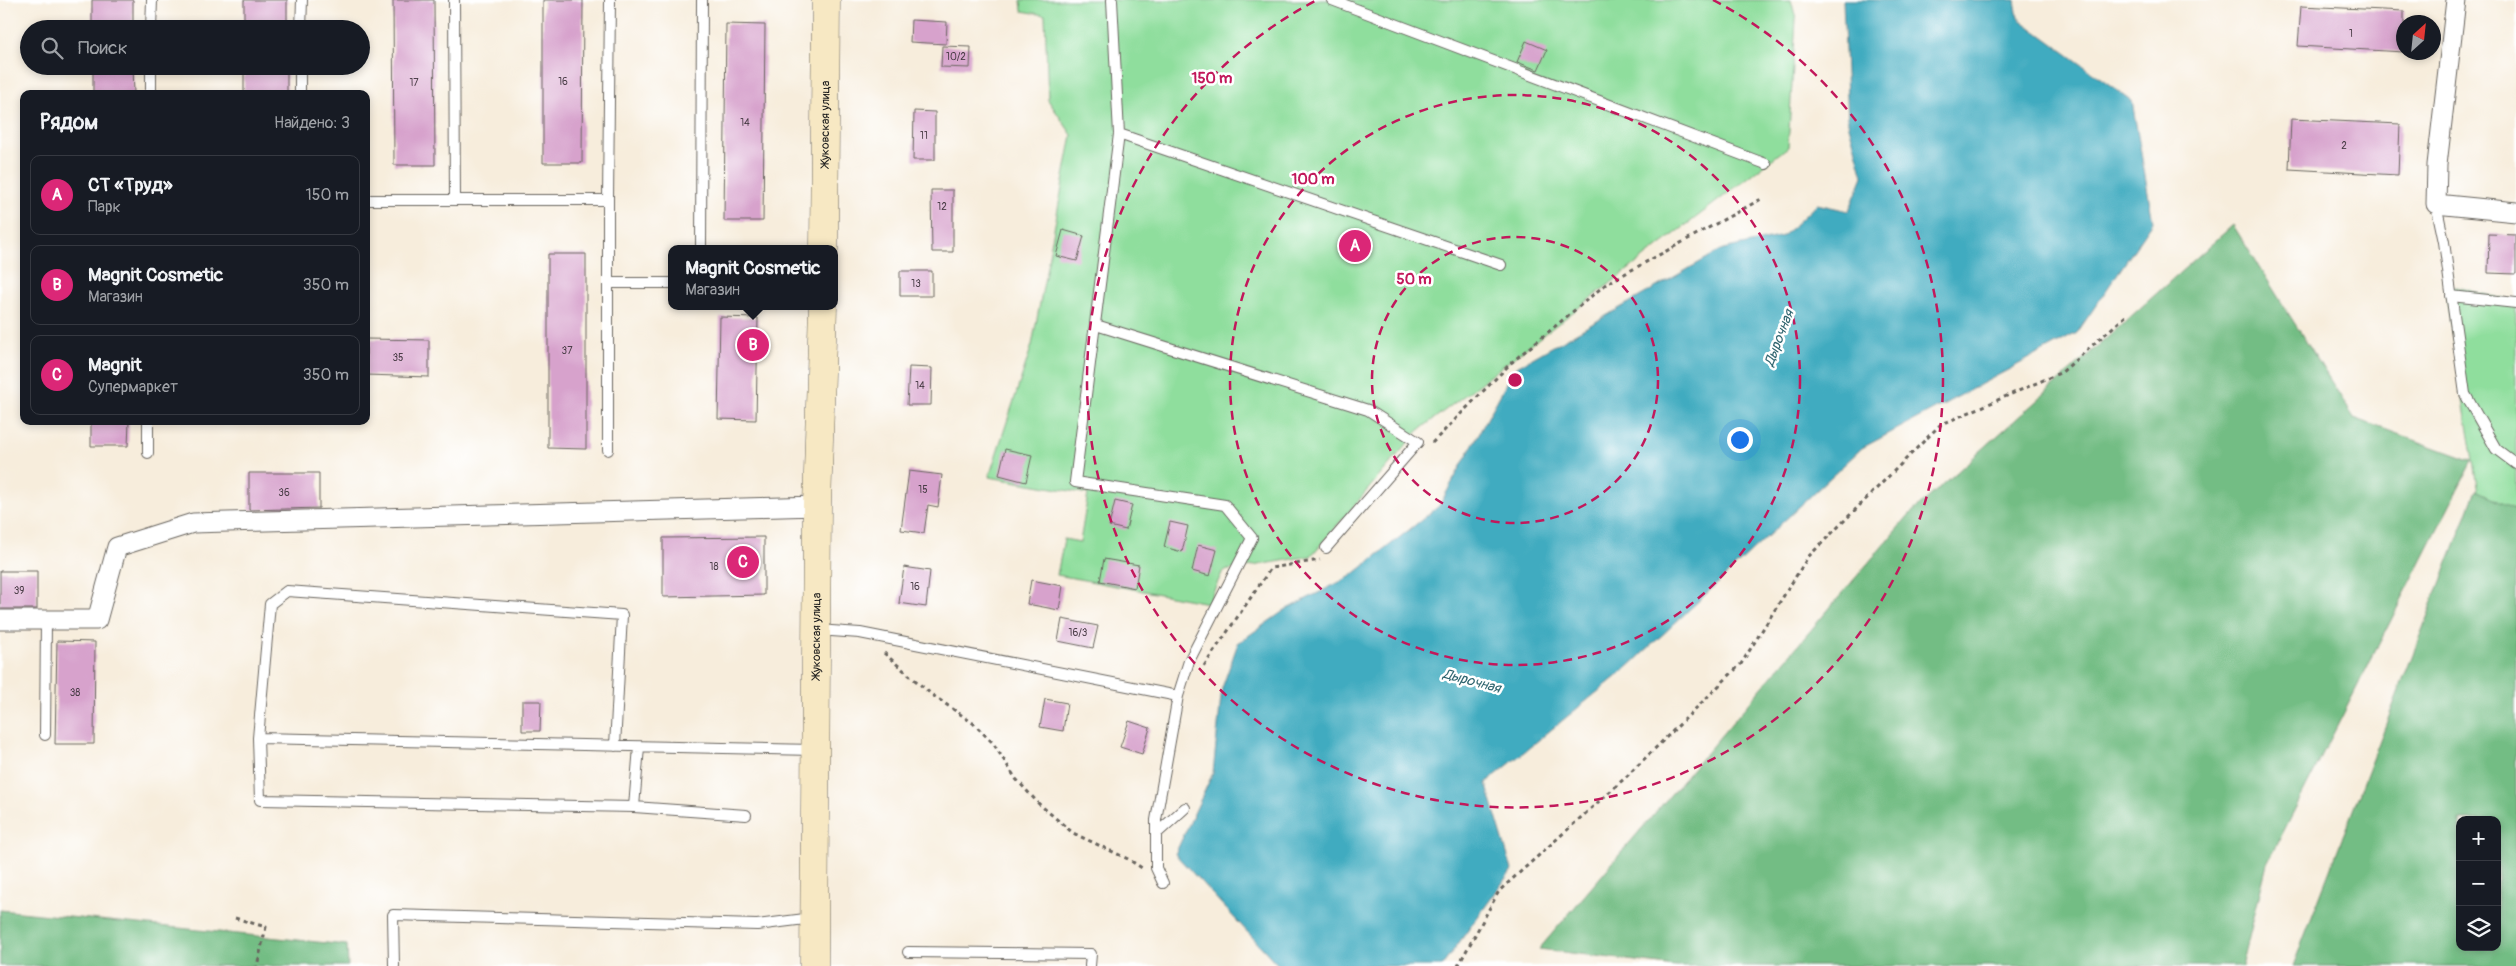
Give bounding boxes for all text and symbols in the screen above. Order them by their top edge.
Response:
north arrow [2396,15,2441,60]
search box [20,20,370,75]
house number: 1 [2349,28,2353,40]
icon: search [38,34,66,62]
text: Поиск [78,36,128,60]
house number: 10/2 [946,51,966,63]
text: 150 m [1192,69,1232,88]
house number: 16 [558,76,568,88]
house number: 17 [409,77,419,89]
street label: Жуковская улица [817,80,833,170]
text: Рядом [40,109,98,136]
text: Найдено: 3 [274,113,350,133]
house number: 14 [740,117,750,129]
house number: 11 [920,130,928,142]
house number: 2 [2341,140,2347,152]
text: 100 m [1292,170,1334,189]
text: СТ «Труд» [88,173,173,197]
text: A [52,185,62,205]
text: 150 m [305,185,349,205]
text: Парк [88,197,121,217]
house number: 12 [937,201,947,213]
pin: A [1339,227,1371,265]
popup [668,245,838,310]
text: Magnit Cosmetic [685,256,821,280]
text: Magnit Cosmetic [88,263,223,287]
text: 50 m [1397,270,1431,289]
text: B [52,275,62,295]
text: 350 m [303,275,349,295]
house number: 13 [911,278,921,290]
text: Магазин [685,280,740,300]
text: Магазин [88,287,143,307]
water label: Дырочная [1760,306,1798,369]
pin: B [737,326,769,364]
house number: 37 [562,345,573,357]
house number: 35 [393,352,404,364]
text: Magnit [88,353,142,377]
text: C [52,365,62,385]
text: 350 m [303,365,349,385]
centre of rings [1506,371,1524,389]
text: Супермаркет [88,377,178,397]
house number: 14 [915,380,925,392]
your location [1727,427,1753,453]
house number: 15 [918,484,928,496]
house number: 36 [278,487,290,499]
pin: C [727,543,759,581]
house number: 18 [710,561,718,573]
house number: 16 [910,581,920,593]
house number: 39 [14,585,24,597]
street label: Жуковская улица [808,592,824,682]
house number: 16/3 [1069,627,1088,639]
water label: Дырочная [1440,665,1504,697]
house number: 38 [70,687,80,699]
map controls [2456,816,2501,951]
button: + [2456,816,2501,861]
button: − [2456,861,2501,906]
button: layers [2456,906,2501,951]

